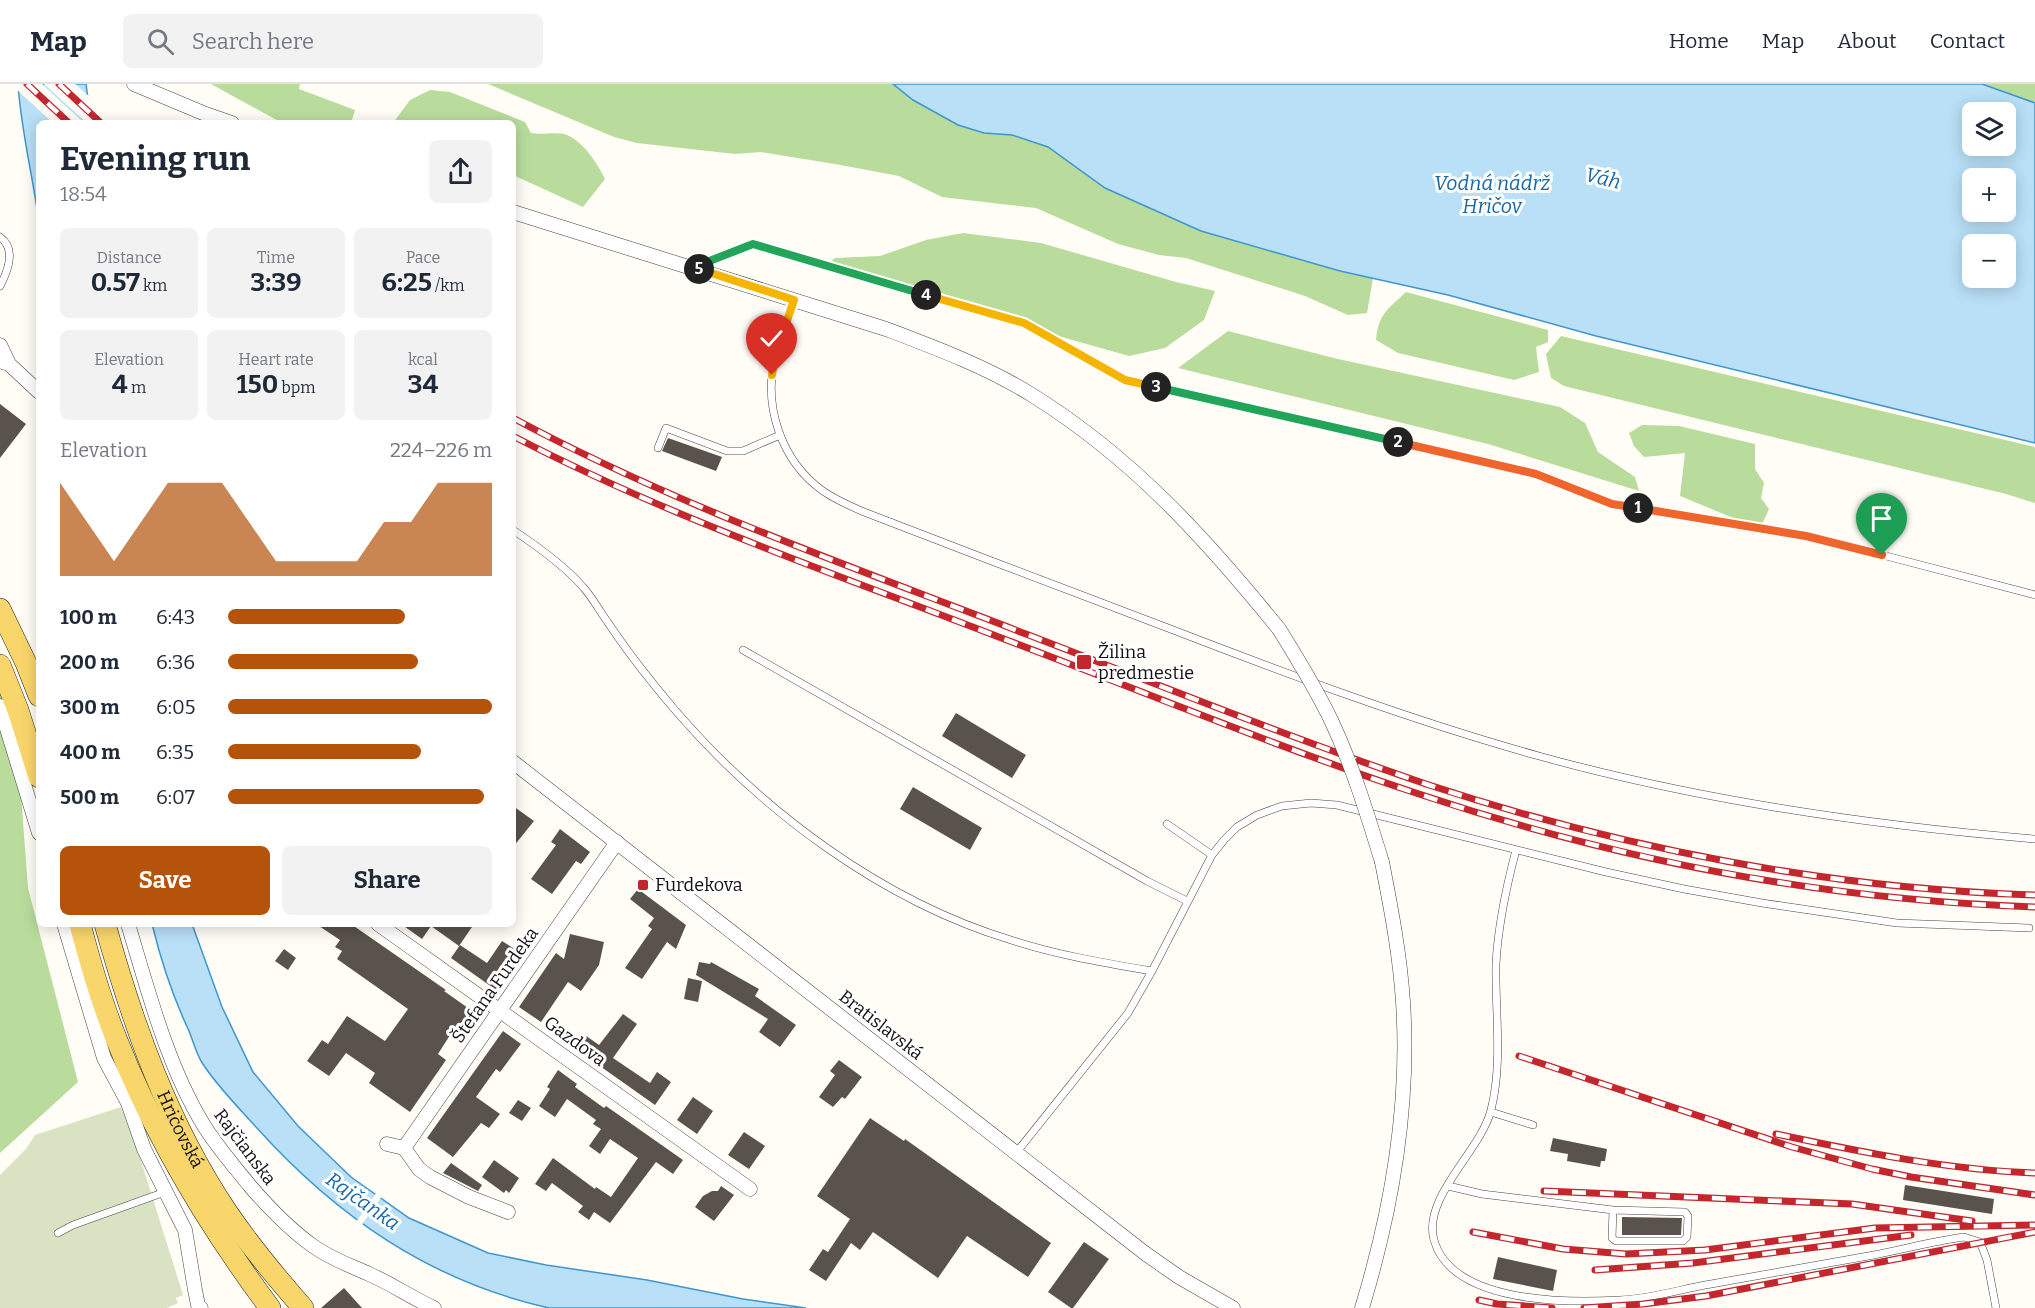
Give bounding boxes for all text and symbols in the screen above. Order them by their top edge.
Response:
search box [123,14,543,68]
text: Map [30,25,87,58]
icon: search [144,25,177,58]
text: Search here [192,28,314,55]
text: Home [1669,28,1729,54]
text: Map [1762,28,1804,54]
text: About [1837,28,1897,54]
text: Contact [1930,28,2005,54]
map controls [1962,102,2016,288]
button: layers [1962,102,2016,156]
text: Evening run [60,139,250,179]
button: share [429,140,492,203]
water label: Váh [1583,162,1623,194]
button: + [1962,168,2016,222]
water label: Vodná nádrž Hričov [1434,171,1551,218]
text: 18:54 [60,182,107,206]
button: − [1962,234,2016,288]
text: Distance [97,248,161,267]
text: Time [257,248,295,267]
text: Pace [406,248,440,267]
pin: 5 [684,254,714,284]
text: 5 [695,259,703,278]
text: 0.57 [91,267,140,298]
text: 3:39 [250,267,302,298]
text: 6:25 [382,267,432,298]
text: km [140,276,167,295]
text: /km [432,276,464,295]
pin: 4 [911,280,941,310]
text: 4 [921,285,931,304]
pin [746,313,797,375]
icon: check [755,322,788,355]
text: Elevation [94,350,164,369]
text: Heart rate [238,350,314,369]
text: kcal [408,350,438,369]
text: 4 [112,369,128,400]
text: 150 [236,369,278,400]
text: 34 [408,369,438,400]
pin: 3 [1141,372,1171,402]
text: 3 [1151,377,1161,396]
text: m [128,378,146,397]
text: bpm [278,378,316,397]
pin: 2 [1383,427,1413,457]
text: 2 [1393,432,1403,451]
text: Elevation [60,438,147,462]
text: 224–226 m [390,438,492,462]
pin: 1 [1623,493,1653,523]
pin [1856,493,1907,555]
text: 1 [1635,498,1641,517]
icon: arrive [1865,502,1898,535]
text: 100 m [60,605,117,629]
text: 6:43 [156,605,195,629]
place label: Žilina predmestie [1098,641,1194,684]
text: 200 m [60,650,119,674]
text: 6:36 [156,650,195,674]
marker: Žilina predmestie [1075,653,1093,671]
text: 300 m [60,695,120,719]
text: 6:05 [156,695,195,719]
text: 400 m [60,740,120,764]
text: 6:35 [156,740,194,764]
text: 500 m [60,785,119,809]
text: 6:07 [156,785,195,809]
button: Save [60,846,270,915]
button: Share [282,846,492,915]
place label: Furdekova [655,874,743,896]
marker: Furdekova [636,878,650,892]
street label: Štefana Furdeka [447,923,543,1047]
street label: Bratislavská [835,985,927,1065]
street label: Gazdova [540,1011,610,1071]
street label: Hričovská [152,1087,209,1172]
street label: Rajčianska [209,1105,281,1190]
water label: Rajčanka [321,1167,404,1236]

